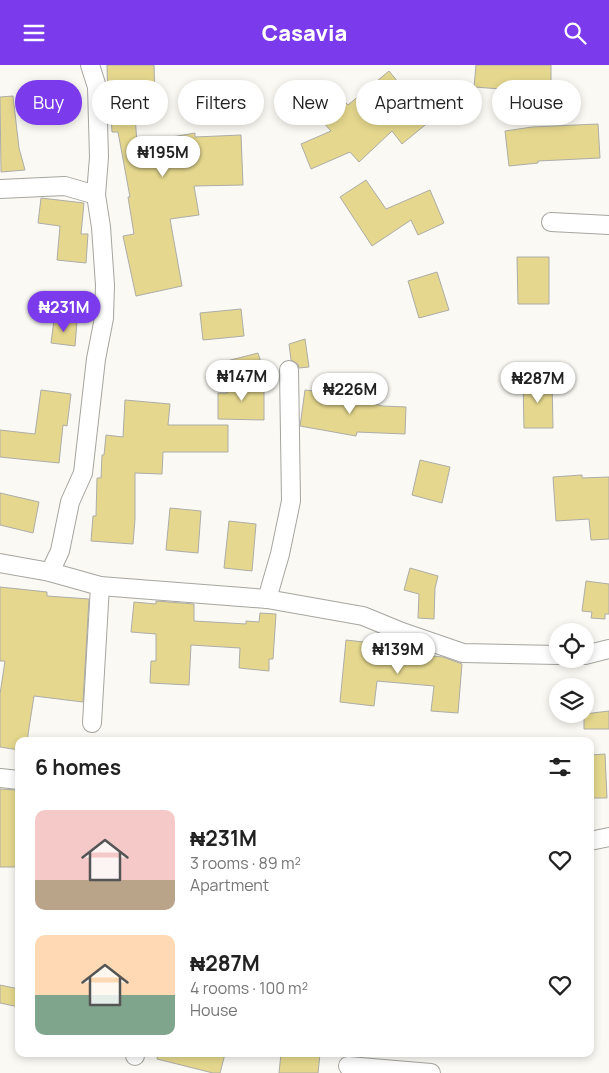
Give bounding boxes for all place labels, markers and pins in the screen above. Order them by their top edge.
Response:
pin: ₦195M [128,135,198,178]
pin: ₦231M [29,291,99,333]
pin: ₦147M [207,359,277,402]
pin: ₦287M [503,361,573,404]
pin: ₦226M [315,373,385,415]
pin: ₦139M [363,633,433,675]

